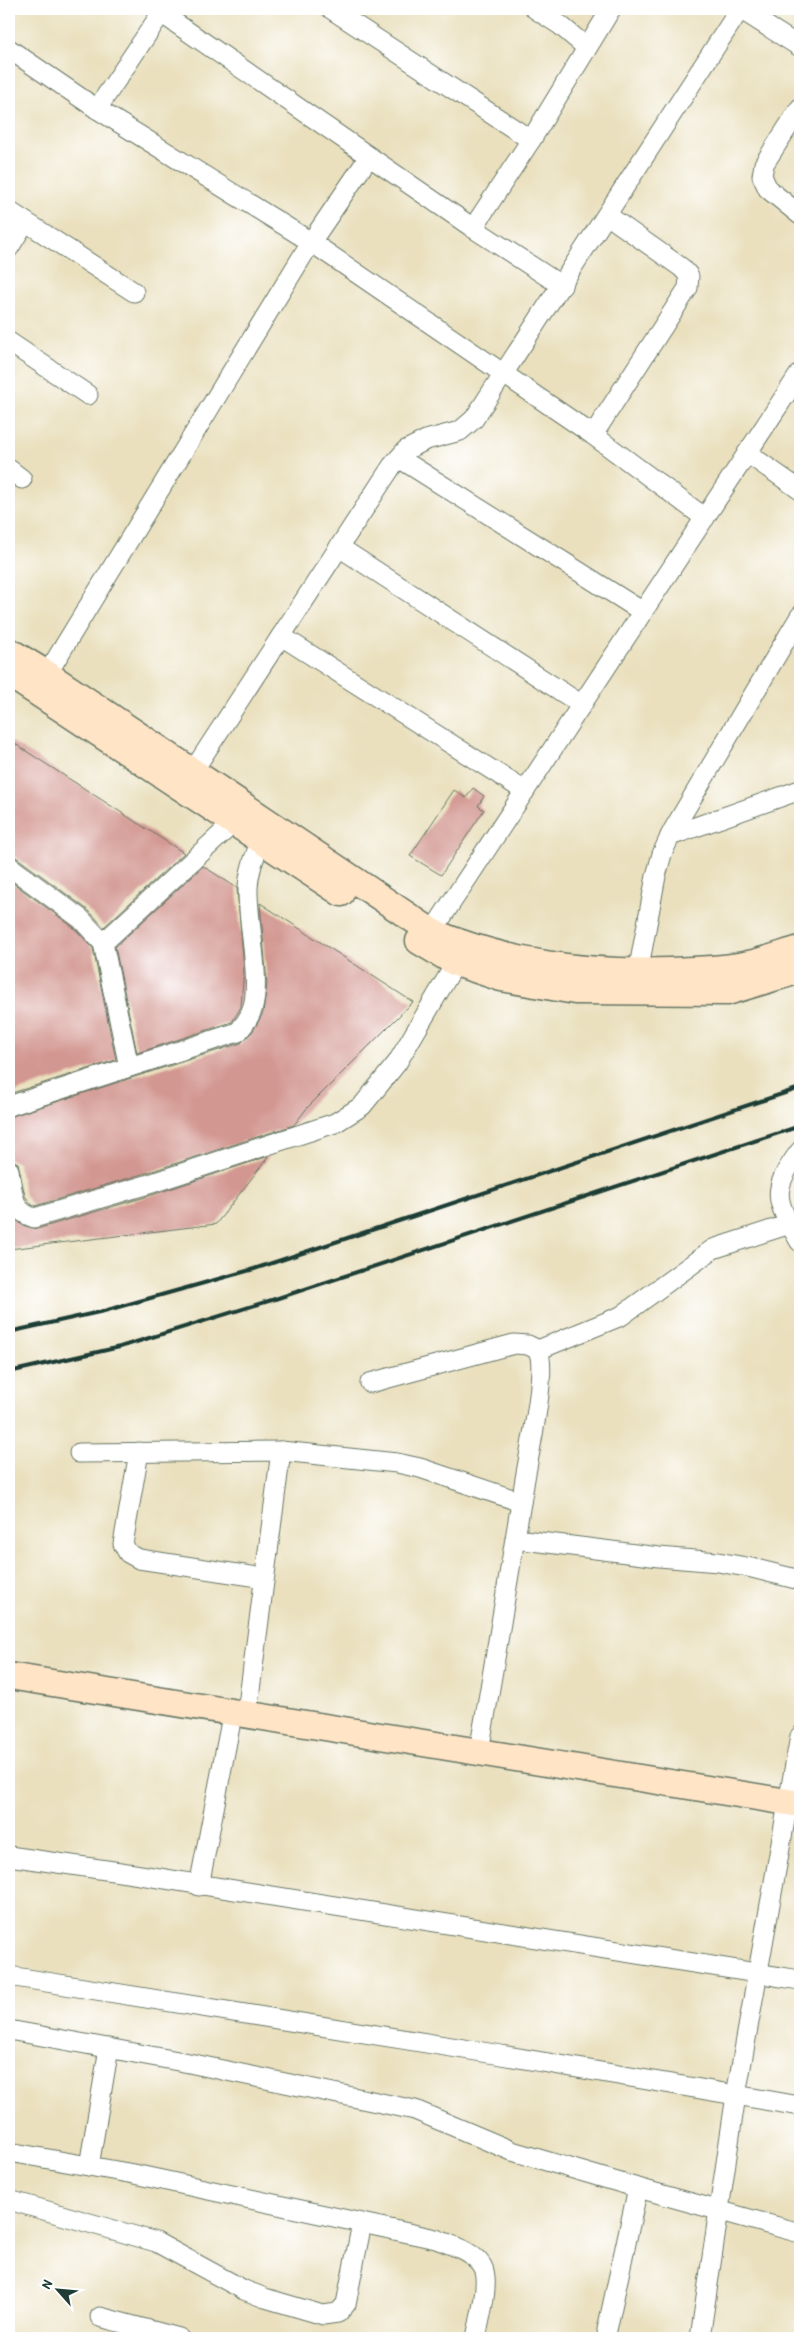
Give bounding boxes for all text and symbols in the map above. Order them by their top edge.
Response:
north arrow [32,2264,82,2314]
text: N [36,2276,56,2292]

